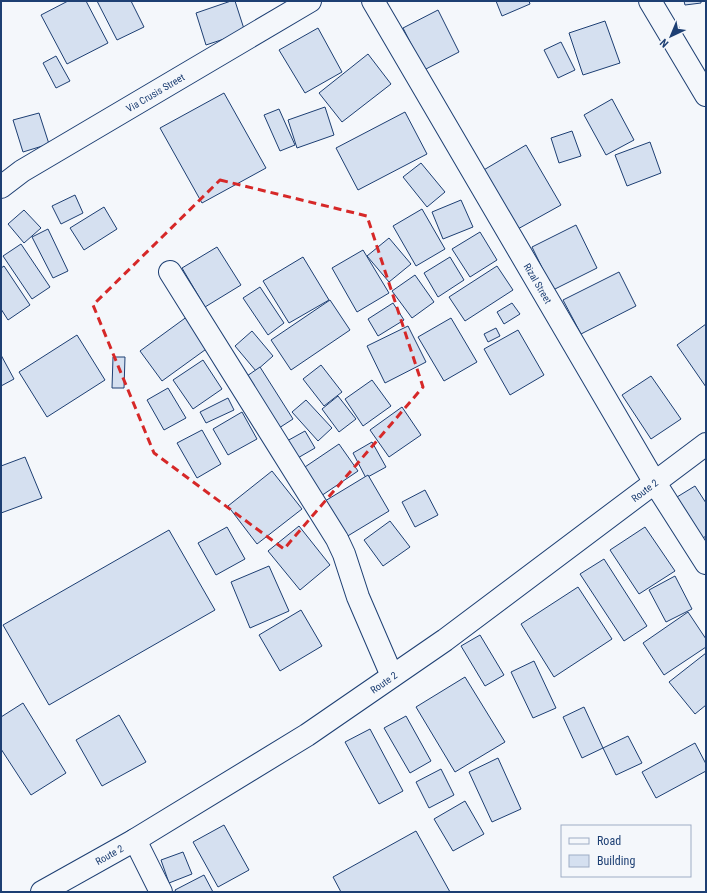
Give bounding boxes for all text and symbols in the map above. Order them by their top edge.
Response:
north arrow [651,16,691,56]
text: N [657,36,671,50]
street label: Via Crusis Street [124,71,187,114]
street label: Rizal Street [522,261,554,306]
street label: Route 2 [629,477,660,504]
street label: Route 2 [368,670,399,696]
legend [561,825,691,877]
text: Road [597,834,621,848]
street label: Route 2 [94,843,125,867]
text: Building [597,854,635,868]

